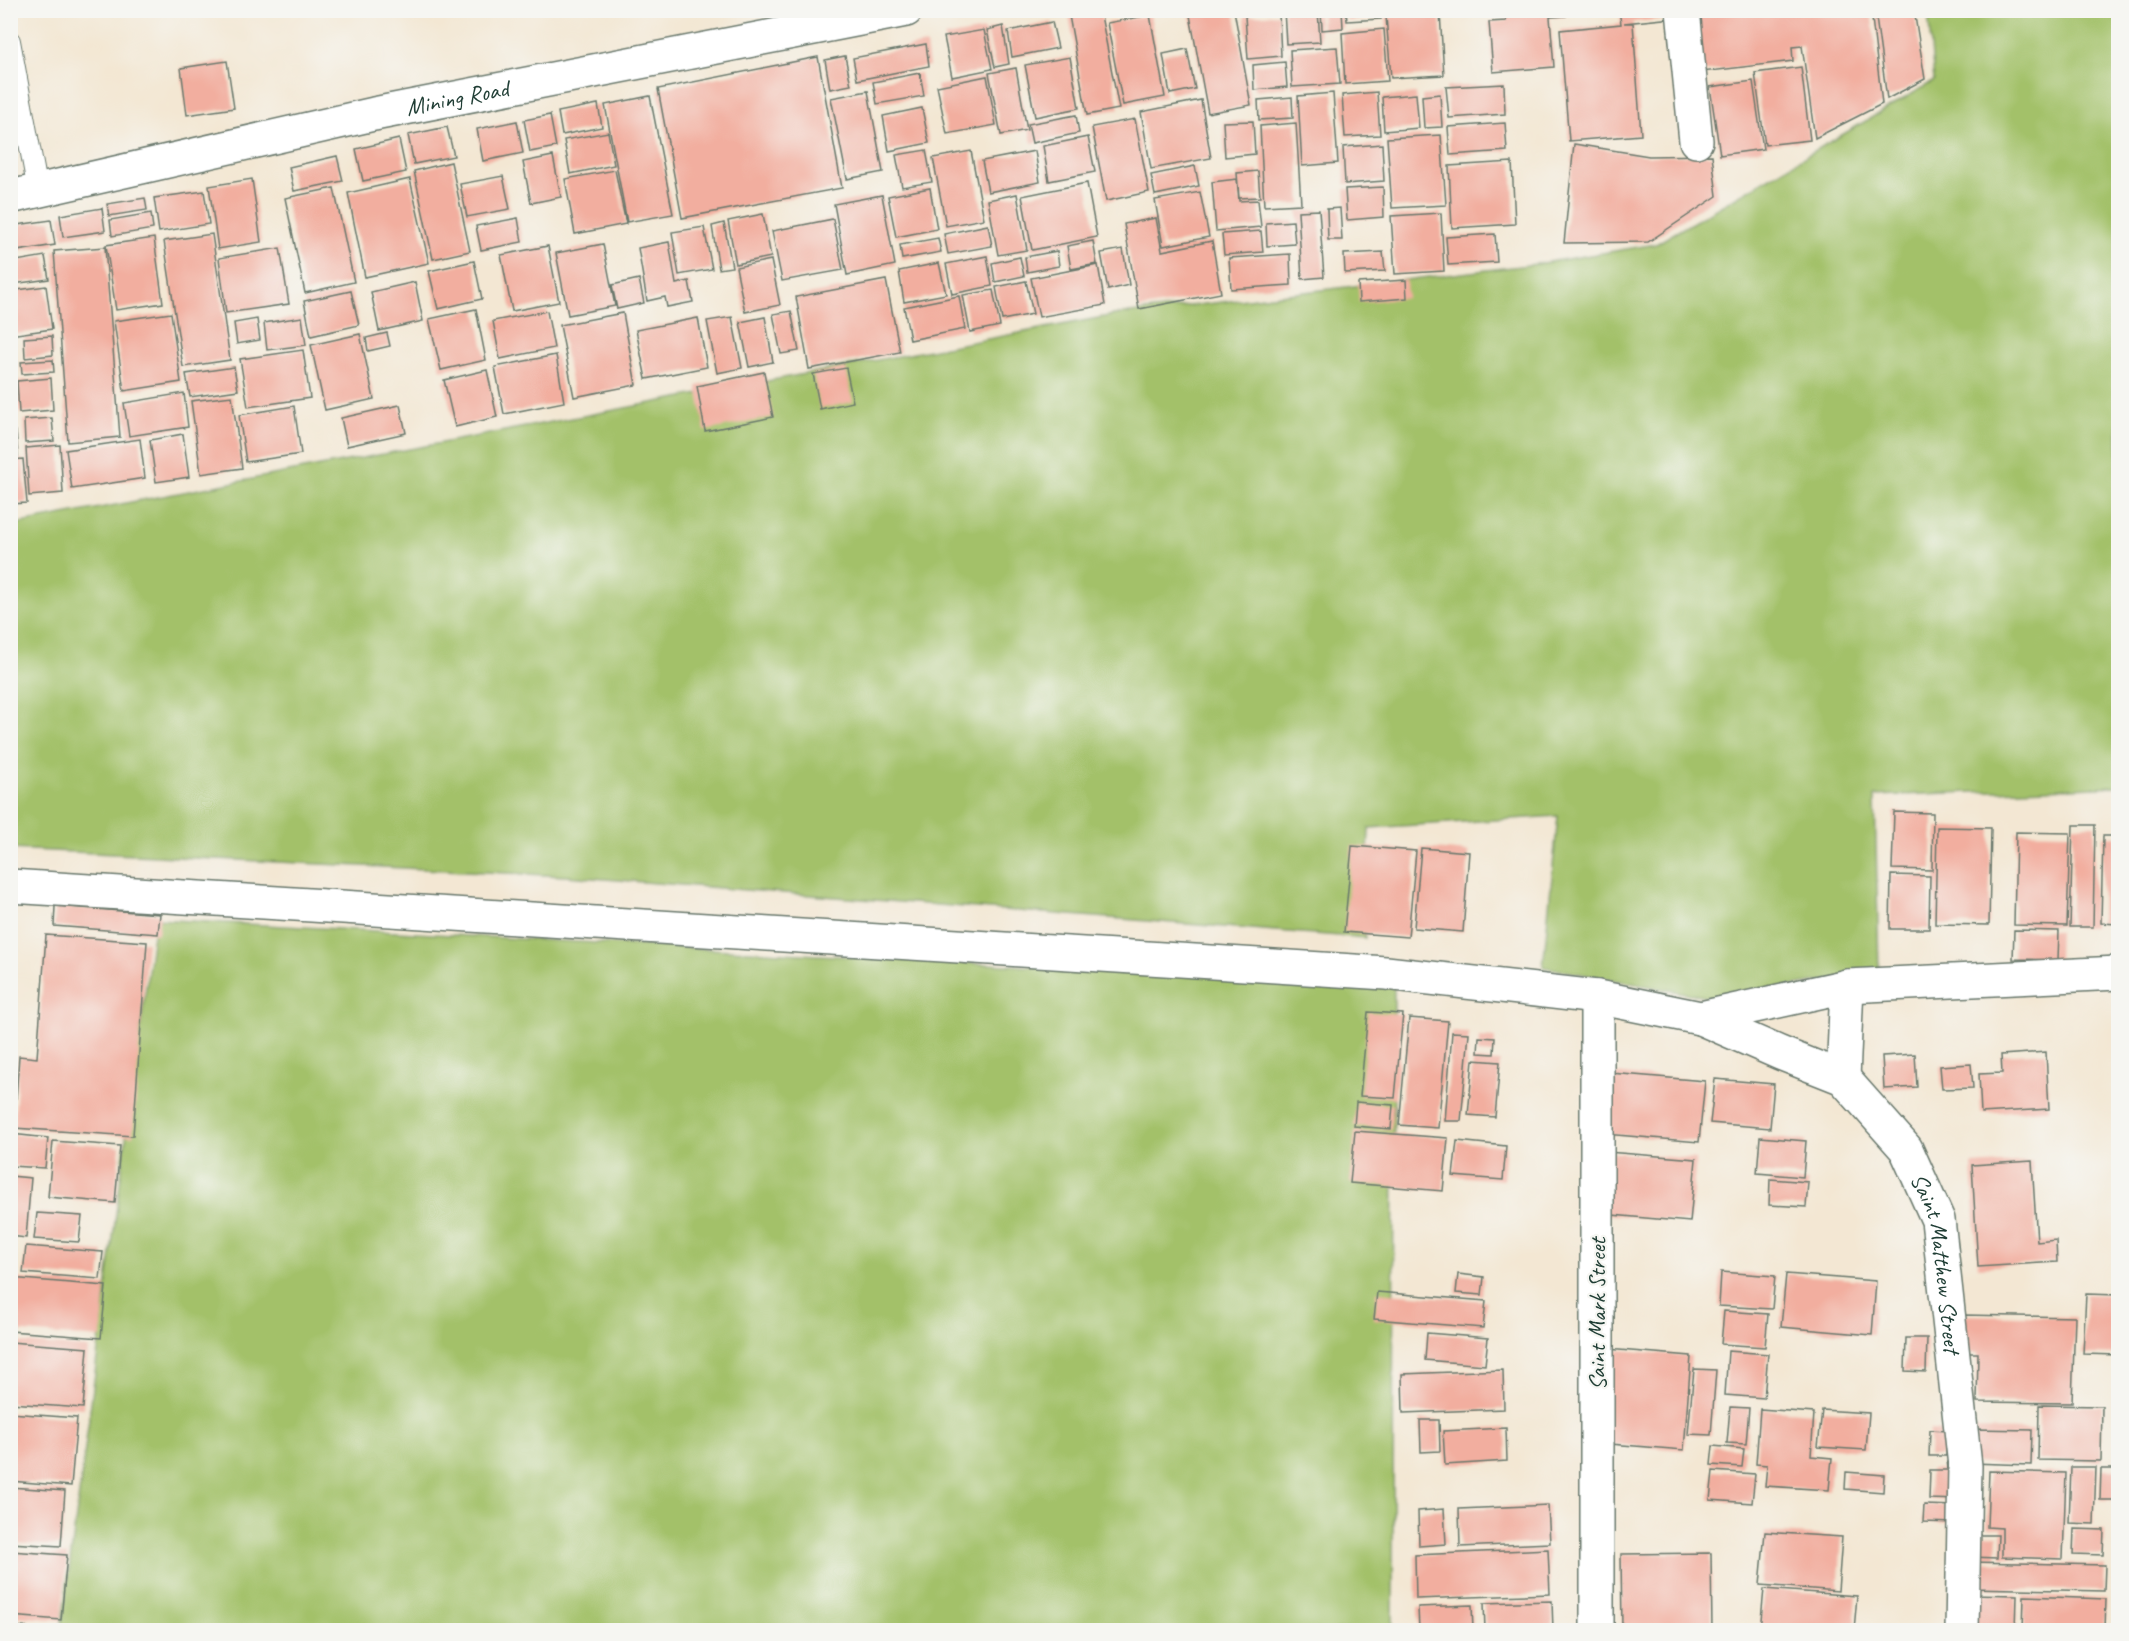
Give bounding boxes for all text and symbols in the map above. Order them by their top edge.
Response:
street label: Mining Road [403,72,514,122]
street label: Saint Matthew Street [1904,1169,1968,1358]
street label: Saint Mark Street [1582,1236,1612,1390]

